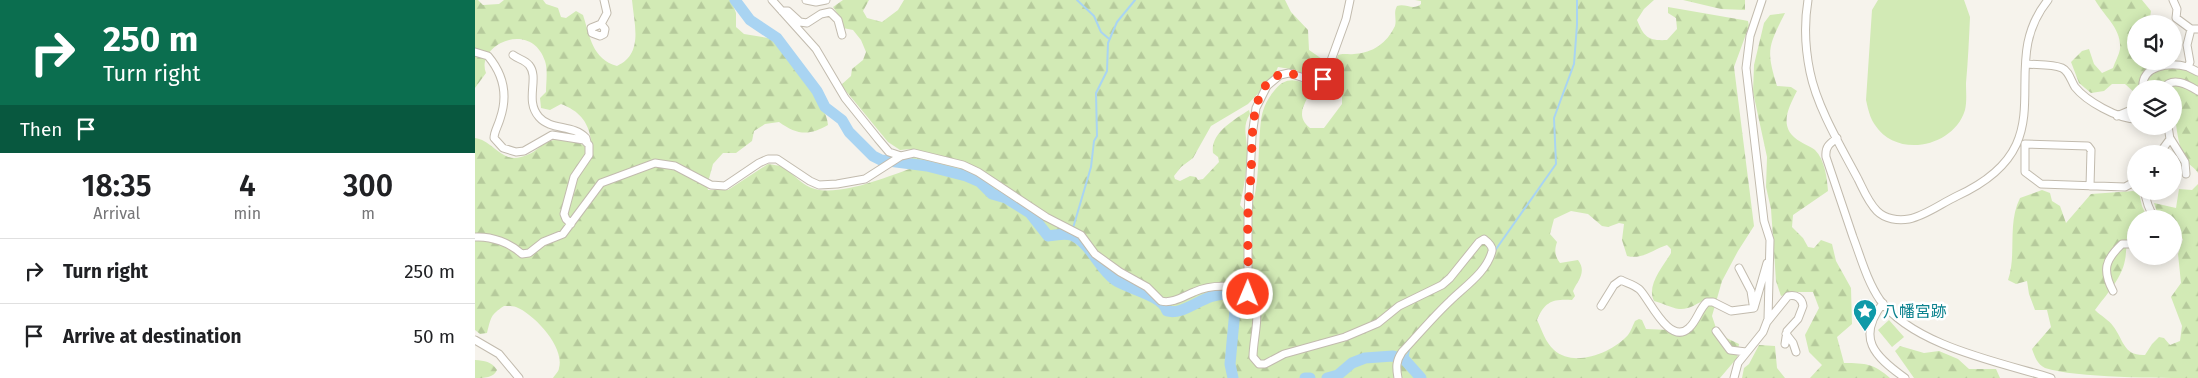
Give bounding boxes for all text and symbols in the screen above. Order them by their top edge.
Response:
map controls [2127,15,2182,265]
button: sound [2127,15,2182,70]
text: 250 m [103,18,198,60]
icon: right [20,20,85,85]
pin [1302,58,1344,100]
text: Turn right [103,60,200,87]
icon: arrive [1309,65,1337,93]
button: layers [2127,80,2182,135]
icon: arrive [72,115,100,143]
text: Then [20,118,62,141]
button: + [2127,145,2182,200]
text: 18:35 [82,168,152,204]
text: 4 [239,168,256,204]
text: 300 [343,168,393,204]
text: Arrival [93,204,140,223]
text: min [233,204,261,223]
text: m [361,204,375,223]
button: − [2127,210,2182,265]
icon: right [20,257,48,285]
text: Turn right [63,260,148,283]
text: 250 m [404,260,455,283]
position arrow [1221,267,1273,319]
place icon: 八幡宮跡 [1852,298,1878,332]
place label: 八幡宮跡 [1883,302,1947,321]
icon: arrive [20,322,48,350]
text: Arrive at destination [63,325,242,348]
text: 50 m [414,325,455,348]

